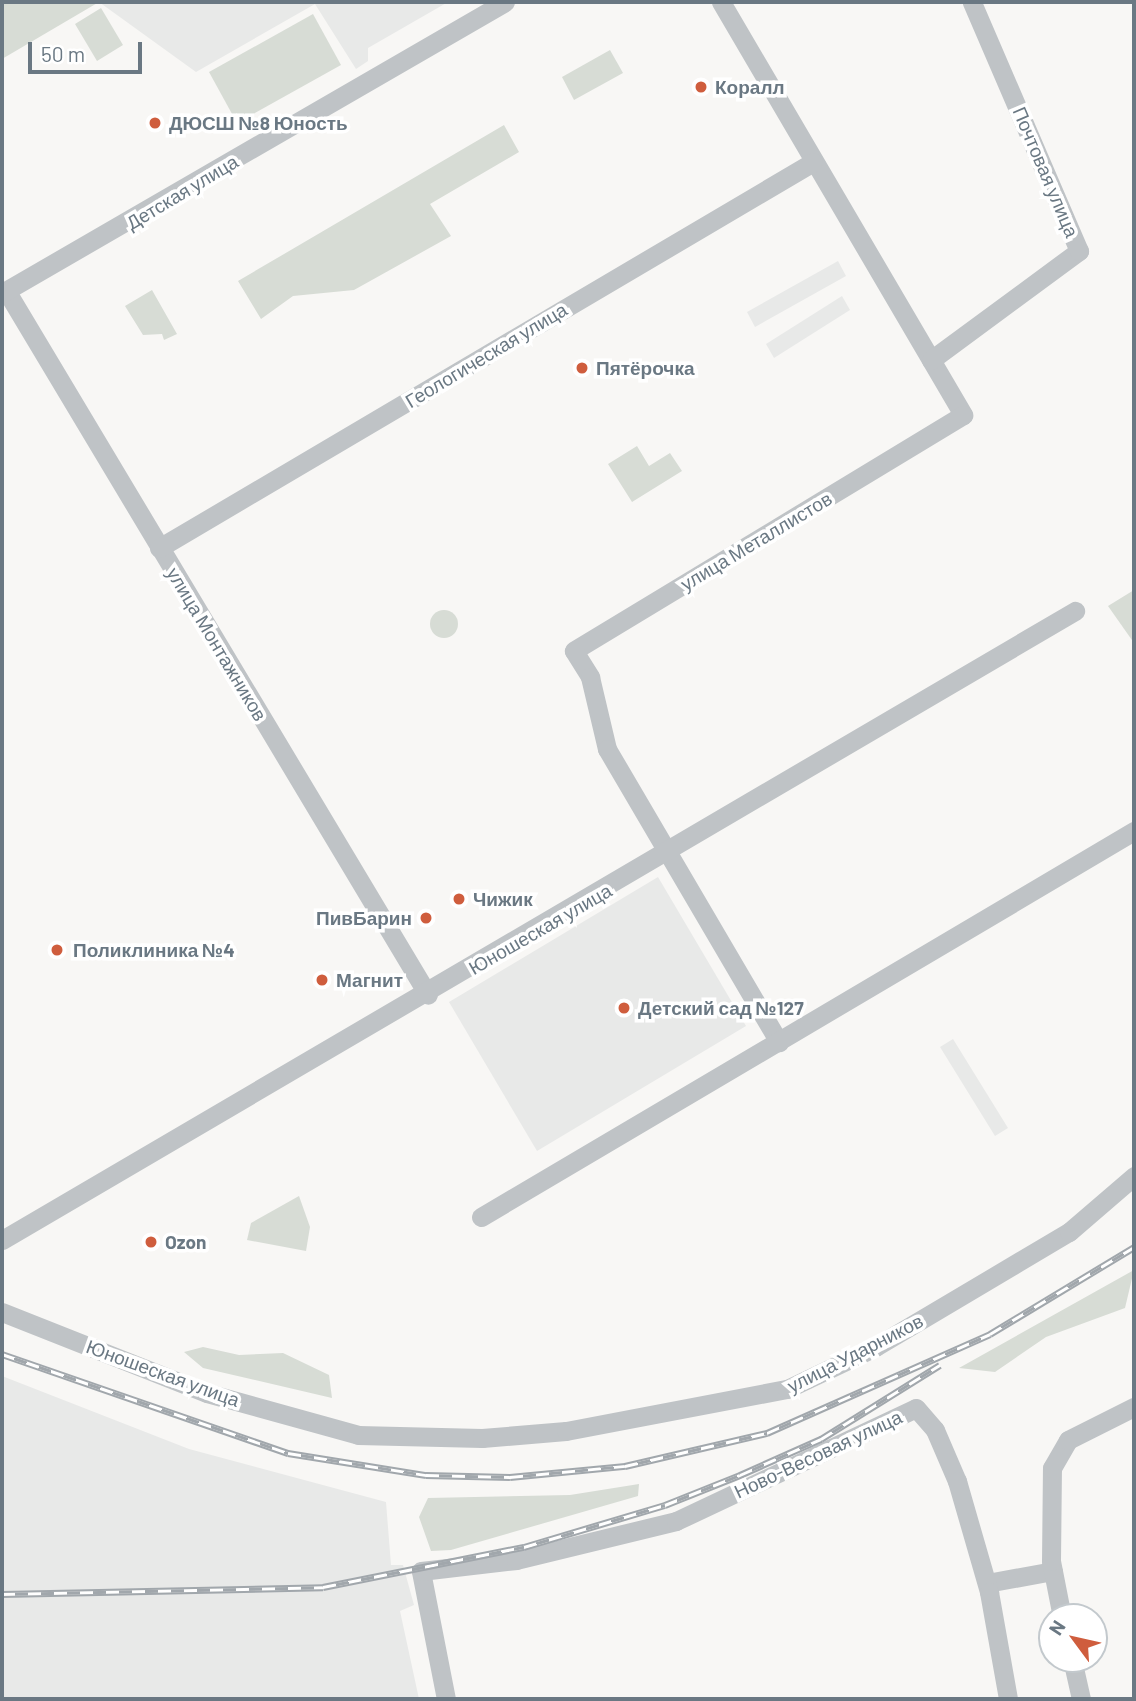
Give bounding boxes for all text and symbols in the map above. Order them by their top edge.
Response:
scale bar [32,28,145,72]
text: 50 m [41,41,85,66]
place label: Коралл [715,76,785,98]
marker: Коралл [693,79,709,95]
street label: Почтовая улица [1008,103,1084,241]
place label: ДЮСШ №8 Юность [169,112,348,134]
marker: ДЮСШ №8 Юность [147,115,163,131]
street label: Детская улица [122,150,242,234]
street label: Геологическая улица [401,298,571,412]
place label: Пятёрочка [596,357,694,379]
marker: Пятёрочка [574,360,590,376]
street label: улица Металлистов [676,487,836,595]
street label: улица Монтажников [162,563,272,725]
street label: Юношеская улица [465,879,615,979]
place label: Чижик [473,888,533,910]
marker: Чижик [451,891,467,907]
place label: ПивБарин [316,907,412,929]
marker: ПивБарин [418,910,434,926]
place label: Поликлиника №4 [73,939,235,961]
marker: Поликлиника №4 [47,940,67,960]
place label: Магнит [336,969,403,991]
marker: Магнит [314,972,330,988]
place label: Детский сад №127 [638,997,804,1019]
marker: Детский сад №127 [616,1000,632,1016]
place label: Ozon [165,1231,207,1253]
marker: Ozon [143,1234,159,1250]
street label: улица Ударников [783,1309,927,1397]
street label: Юношеская улица [83,1335,243,1411]
street label: Ново-Весовая улица [730,1405,906,1503]
north arrow [1038,1603,1108,1673]
text: N [1044,1616,1070,1639]

